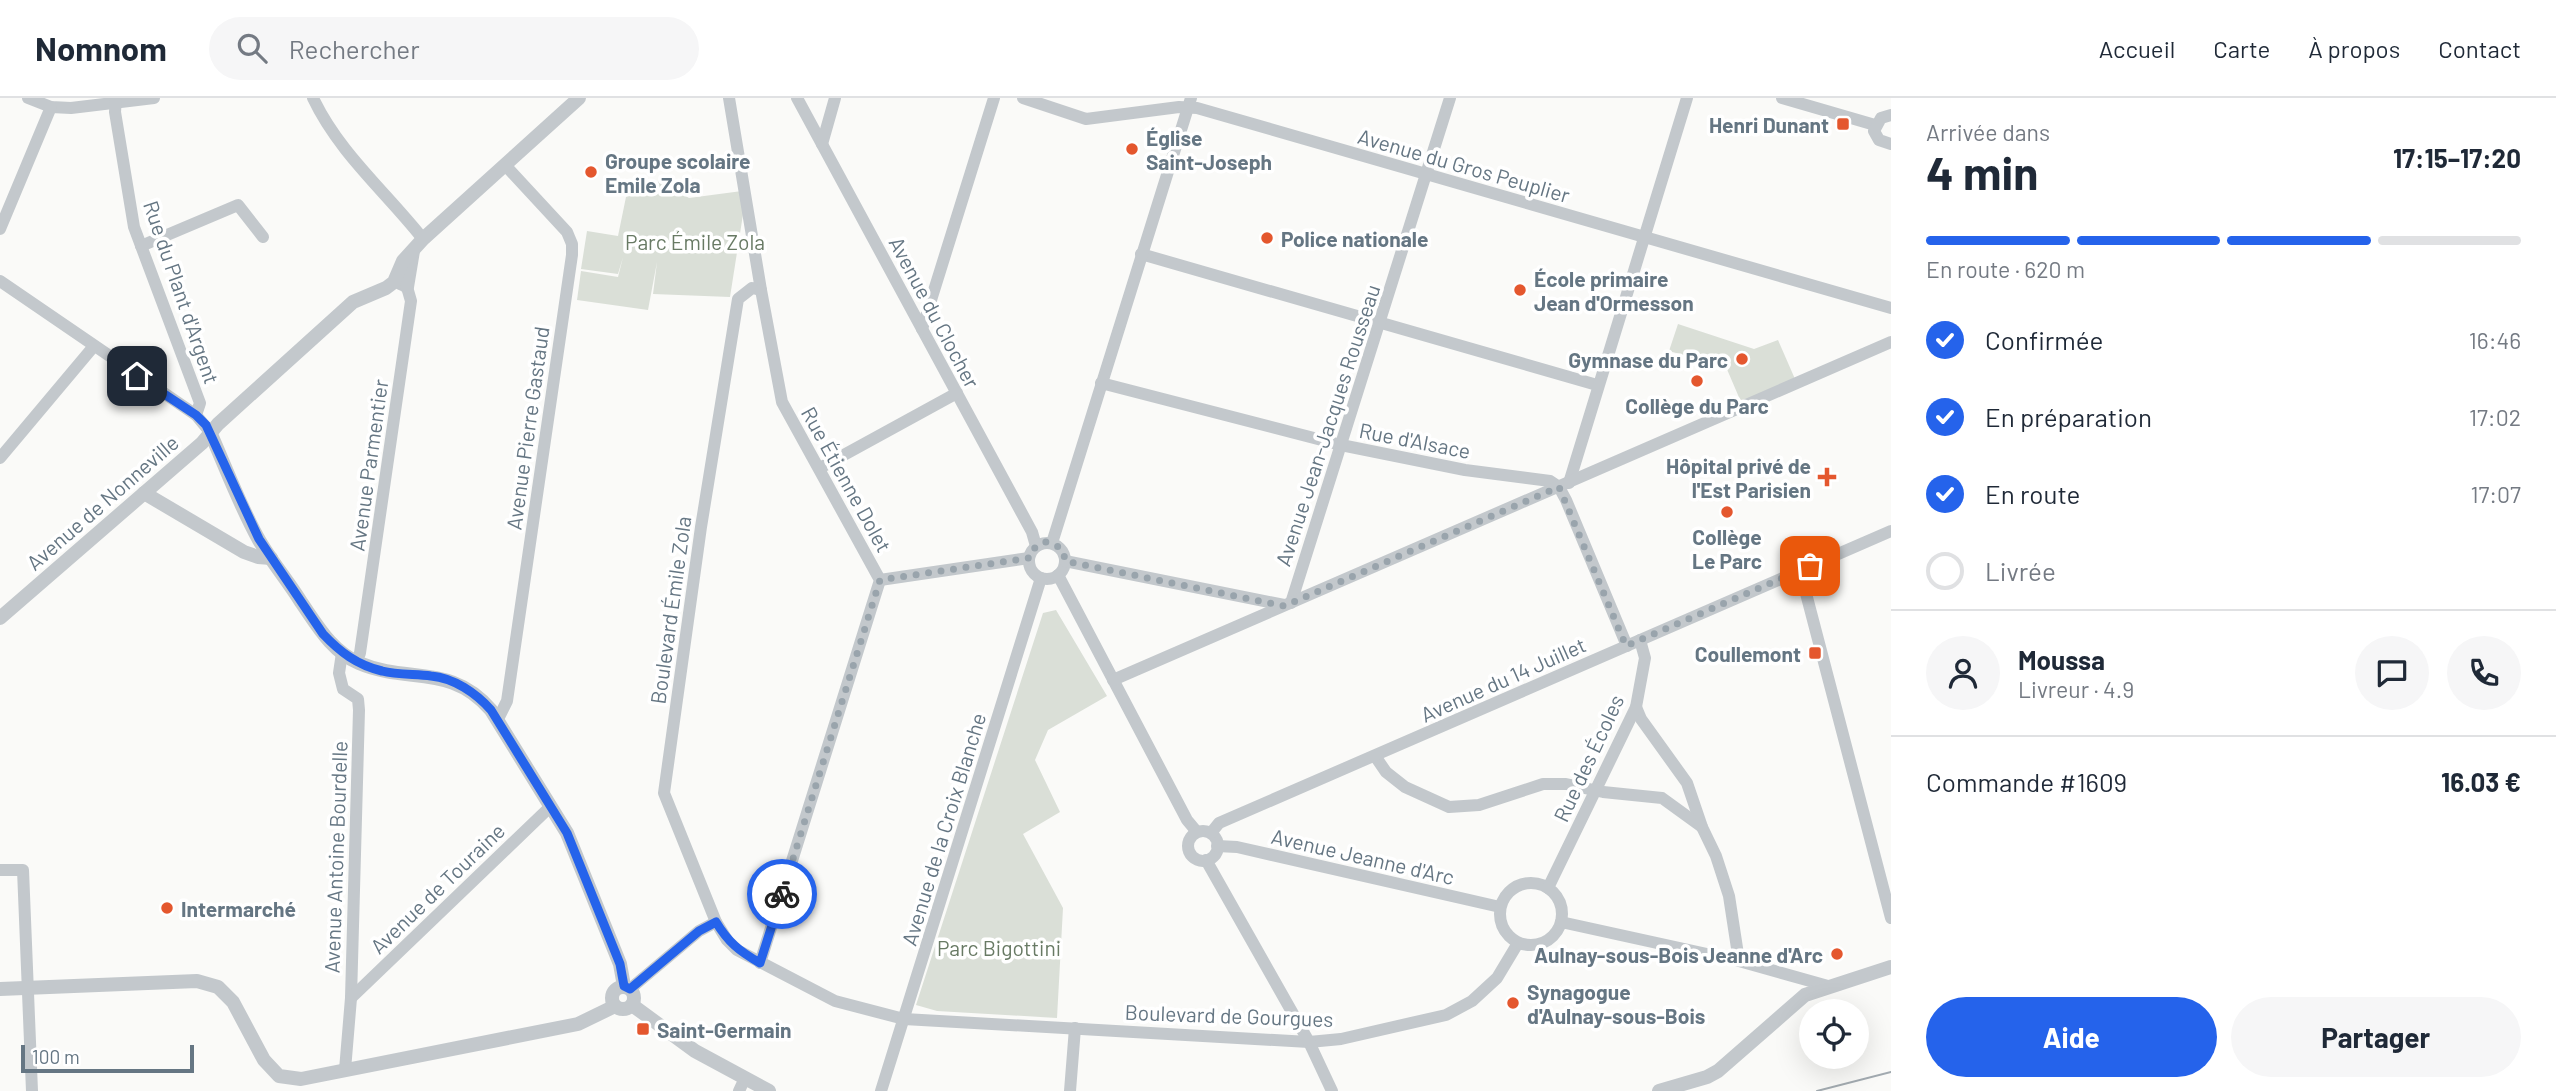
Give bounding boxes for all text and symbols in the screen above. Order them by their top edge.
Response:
search box [209,17,699,80]
text: Nomnom [35,28,167,68]
icon: search [233,29,271,67]
text: Rechercher [289,33,420,64]
text: Accueil [2099,34,2175,63]
text: Carte [2213,34,2270,63]
text: À propos [2308,34,2400,63]
text: Contact [2438,34,2521,63]
place label: Henri Dunant [1709,112,1829,137]
marker: Henri Dunant [1835,116,1851,132]
text: Arrivée dans [1926,118,2050,146]
street label: Avenue du Gros Peuplier [1355,123,1573,207]
place label: Église Saint-Joseph [1146,125,1272,174]
marker: Église Saint-Joseph [1124,141,1140,157]
text: 17:15–17:20 [2393,142,2521,173]
text: 4 min [1926,144,2038,199]
place label: Groupe scolaire Emile Zola [605,148,751,197]
marker: Groupe scolaire Emile Zola [583,164,599,180]
street label: Rue du Plant d'Argent [139,197,225,387]
place label: Police nationale [1281,226,1428,251]
park label: Parc Émile Zola [625,229,765,254]
marker: Police nationale [1259,230,1275,246]
street label: Avenue du Clocher [885,232,986,392]
text: En route · 620 m [1926,255,2085,283]
place label: École primaire Jean d'Ormesson [1534,266,1694,315]
street label: Avenue Jean-Jacques Rousseau [1270,281,1384,569]
marker: École primaire Jean d'Ormesson [1512,282,1528,298]
icon: check [1926,321,1964,359]
text: Confirmée [1985,324,2103,355]
street label: Avenue Pierre Gastaud [500,325,554,531]
text: 16:46 [2469,326,2521,354]
pin [107,346,167,406]
place label: Gymnase du Parc [1568,347,1728,372]
marker: Gymnase du Parc [1734,351,1750,367]
icon: home [118,357,156,395]
marker: Collège du Parc [1689,373,1705,389]
street label: Avenue Parmentier [344,377,392,553]
place label: Collège du Parc [1625,393,1769,418]
icon: check [1926,398,1964,436]
text: En préparation [1985,401,2152,432]
street label: Rue Étienne Dolet [797,402,897,556]
text: 17:02 [2469,403,2521,431]
street label: Rue d'Alsace [1357,417,1473,463]
street label: Avenue de Nonneville [21,429,183,575]
place label: Hôpital privé de l'Est Parisien [1666,453,1811,502]
marker: Hôpital privé de l'Est Parisien [1817,467,1837,487]
icon: check [1926,475,1964,513]
text: En route [1985,478,2080,509]
text: 17:07 [2470,480,2521,508]
marker: Collège Le Parc [1719,504,1735,520]
street label: Boulevard Émile Zola [644,514,696,706]
place label: Collège Le Parc [1692,524,1762,573]
pin [1780,536,1840,596]
icon: bag [1791,547,1829,585]
text: Livrée [1985,555,2056,586]
street label: Avenue du 14 Juillet [1417,631,1589,727]
button: person [1926,636,2000,710]
button: chat [2355,636,2429,710]
button: phone [2447,636,2521,710]
place label: Coullemont [1695,641,1801,666]
text: Moussa [2018,644,2105,675]
marker: Coullemont [1807,645,1823,661]
text: Livreur · 4.9 [2018,675,2134,703]
street label: Rue des Écoles [1548,691,1628,825]
street label: Avenue de la Croix Blanche [896,710,990,948]
street label: Avenue Antoine Bourdelle [318,740,352,974]
text: Commande #1609 [1926,766,2127,797]
text: 16.03 € [2441,766,2521,797]
street label: Avenue de Touraine [365,818,509,958]
street label: Avenue Jeanne d'Arc [1269,823,1457,889]
courier [747,859,817,929]
icon: bike [763,875,801,913]
place label: Intermarché [181,896,296,921]
marker: Intermarché [159,900,175,916]
park label: Parc Bigottini [937,935,1061,960]
place label: Aulnay-sous-Bois Jeanne d'Arc [1534,942,1823,967]
marker: Aulnay-sous-Bois Jeanne d'Arc [1829,946,1845,962]
place label: Synagogue d'Aulnay-sous-Bois [1527,979,1705,1028]
marker: Synagogue d'Aulnay-sous-Bois [1505,995,1521,1011]
button: Aide [1926,997,2217,1077]
button: Partager [2231,997,2521,1077]
street label: Boulevard de Gourgues [1124,999,1334,1031]
map controls [1799,999,1869,1069]
button: locate [1799,999,1869,1069]
place label: Saint-Germain [657,1017,792,1042]
marker: Saint-Germain [635,1021,651,1037]
scale bar [21,1042,194,1074]
text: 100 m [32,1045,80,1068]

